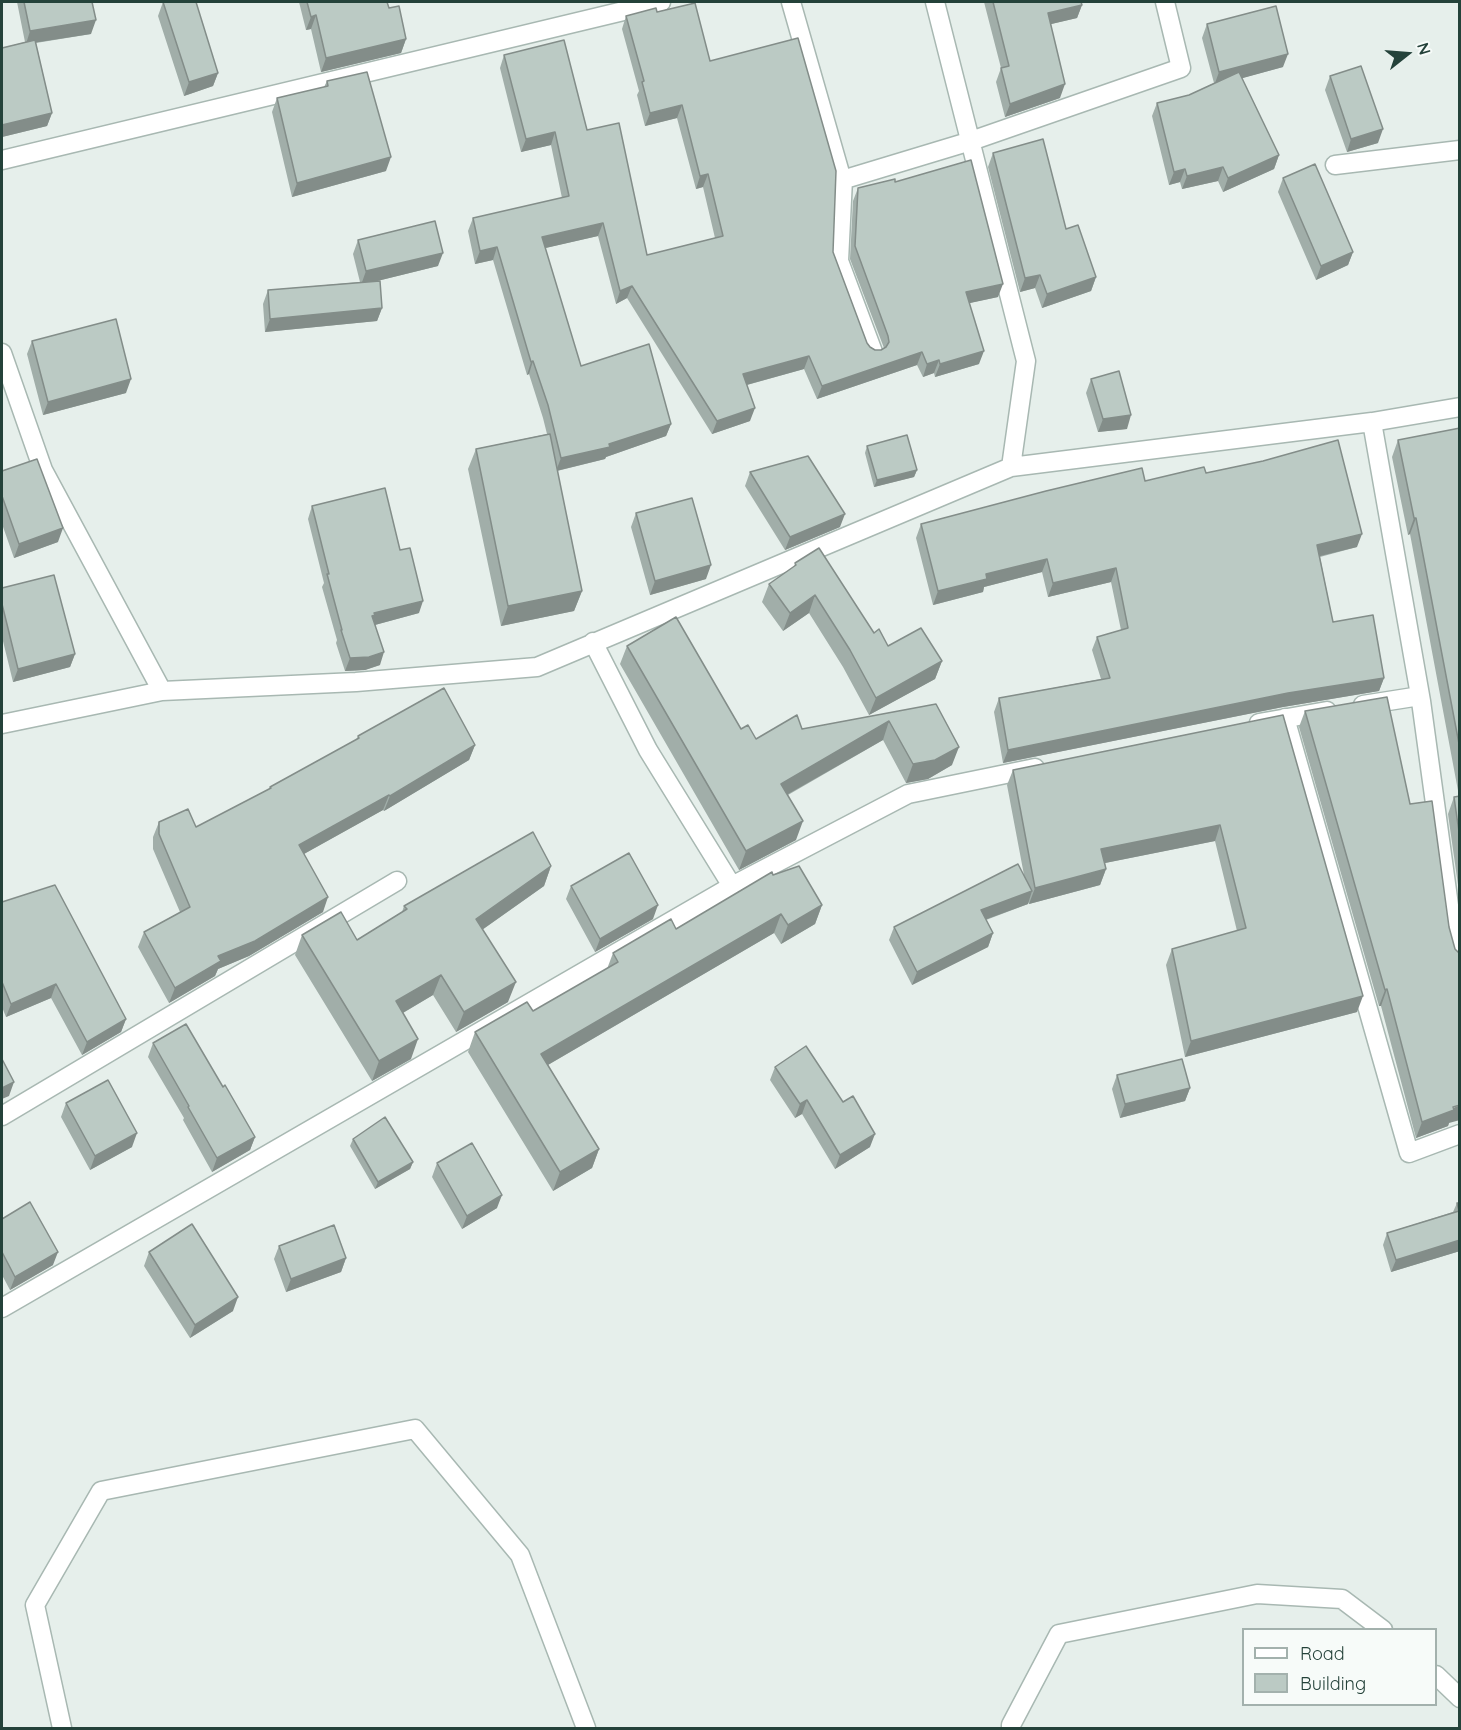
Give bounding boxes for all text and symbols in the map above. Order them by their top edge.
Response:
north arrow [1377,24,1437,84]
text: N [1413,40,1435,57]
legend [1242,1628,1437,1706]
text: Road [1300,1642,1345,1665]
text: Building [1300,1672,1366,1695]

